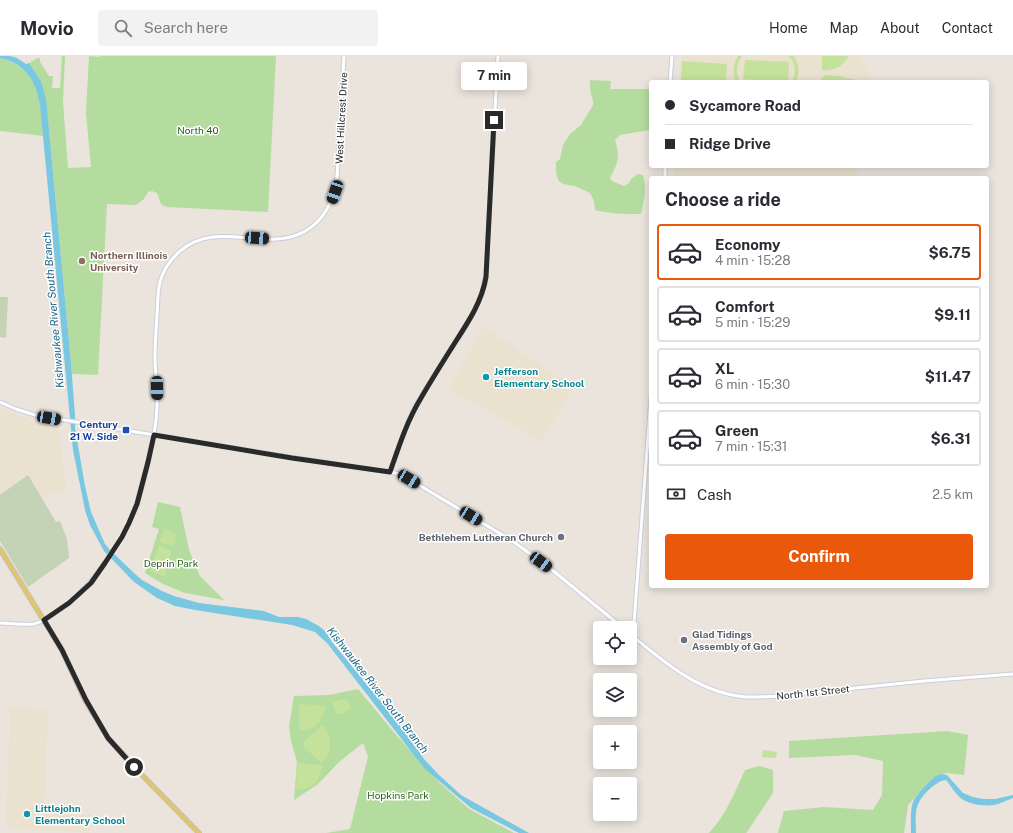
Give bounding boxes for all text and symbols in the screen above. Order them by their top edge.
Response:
search box [98,10,378,46]
text: Movio [20,17,74,39]
icon: search [112,17,134,39]
text: Search here [144,19,228,36]
text: Home [769,20,808,36]
text: Map [830,20,858,36]
text: About [880,20,920,36]
text: Contact [942,20,993,36]
callout: 7 min [461,62,527,90]
text: 7 min [477,68,511,83]
street label: West Hillcrest Drive [333,71,349,164]
text: Sycamore Road [689,97,801,114]
route end [485,111,503,129]
park label: North 40 [177,124,219,136]
text: Ridge Drive [689,135,771,152]
car [325,179,345,205]
text: Choose a ride [665,189,781,210]
water label: Kishwaukee River South Branch [40,231,66,389]
car [245,231,269,245]
icon: car [667,234,703,270]
text: Economy [715,236,780,253]
text: $6.75 [929,244,971,261]
place label: Northern Illinois University [90,249,167,273]
text: 4 min · 15:28 [715,253,791,268]
marker: Northern Illinois University [77,256,87,266]
icon: car [667,296,703,332]
text: Comfort [715,298,775,315]
text: $9.11 [934,306,971,323]
text: 5 min · 15:29 [715,315,790,330]
icon: car [667,358,703,394]
text: XL [715,360,734,377]
place label: Jefferson Elementary School [494,365,584,389]
text: $11.47 [925,368,971,385]
marker: Jefferson Elementary School [481,372,491,382]
car [151,376,163,400]
text: 6 min · 15:30 [715,377,790,392]
car [36,410,62,426]
place label: Century 21 W. Side [70,418,118,442]
icon: car [667,420,703,456]
text: Green [715,422,759,439]
marker: Century 21 W. Side [121,425,131,435]
text: $6.31 [930,430,971,447]
text: 7 min · 15:31 [715,439,787,454]
car [396,468,422,490]
icon: cash [665,483,687,505]
text: Cash [697,486,732,503]
text: 2.5 km [932,487,973,502]
car [458,505,484,527]
place label: Bethlehem Lutheran Church [419,531,553,543]
marker: Bethlehem Lutheran Church [556,532,566,542]
button: Confirm [665,534,973,580]
car [528,550,554,574]
park label: Deprin Park [144,557,199,569]
map controls [593,621,637,821]
button: locate [593,621,637,665]
water label: Kishwaukee River South Branch [325,625,431,755]
place label: Glad Tidings Assembly of God [692,628,772,652]
marker: Glad Tidings Assembly of God [679,635,689,645]
button: layers [593,673,637,717]
street label: North 1st Street [776,682,850,702]
button: + [593,725,637,769]
route start [125,758,143,776]
button: − [593,777,637,821]
park label: Hopkins Park [367,789,429,801]
place label: Littlejohn Elementary School [35,802,125,826]
marker: Littlejohn Elementary School [22,809,32,819]

